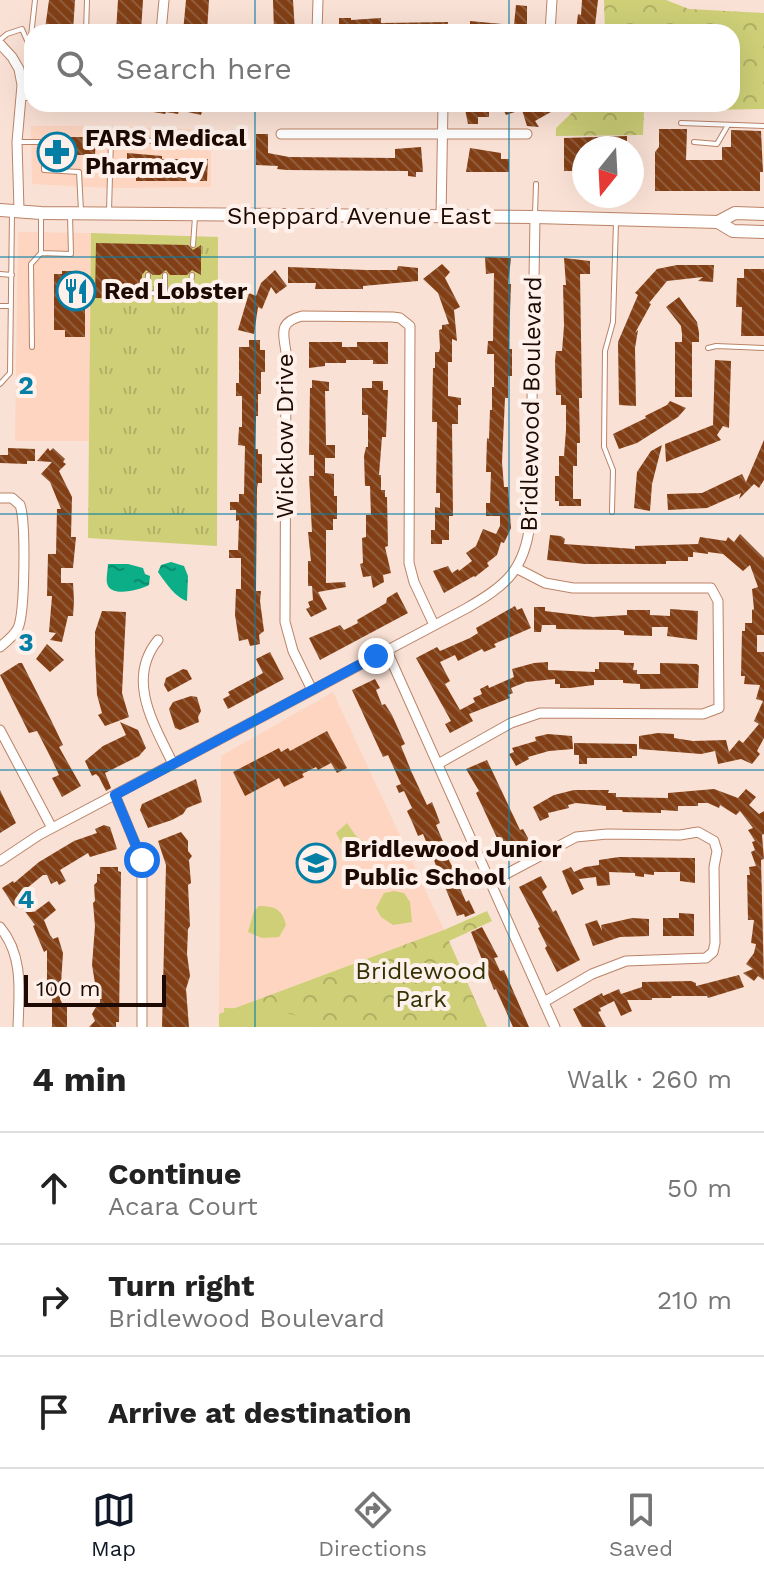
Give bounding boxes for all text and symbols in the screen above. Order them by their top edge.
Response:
search box [24,24,740,112]
icon: search [52,46,96,90]
text: Search here [116,51,292,86]
place label: FARS Medical Pharmacy [85,124,246,180]
pharmacy icon: FARS Medical Pharmacy [36,131,78,173]
north arrow [572,136,644,208]
street label: Sheppard Avenue East [227,202,491,230]
restaurant icon: Red Lobster [55,270,97,312]
street label: Bridlewood Boulevard [515,276,547,532]
place label: Red Lobster [104,277,248,305]
street label: Wicklow Drive [271,353,299,519]
text: 2 [18,370,34,400]
text: 3 [18,627,34,657]
route end [358,638,394,674]
place label: Bridlewood Junior Public School [344,835,563,891]
route start [124,842,160,878]
school or university icon: Bridlewood Junior Public School [295,842,337,884]
text: 4 [18,884,35,914]
park label: Bridlewood Park [355,957,487,1013]
scale bar [24,971,166,1007]
text: 100 m [36,976,100,1001]
text: 4 min [32,1059,127,1099]
text: Walk · 260 m [567,1064,732,1094]
text: Continue [108,1156,241,1191]
icon: ahead [32,1166,76,1210]
text: 50 m [667,1173,732,1203]
text: Acara Court [108,1191,258,1221]
text: Turn right [108,1268,254,1303]
icon: right [32,1278,76,1322]
text: 210 m [657,1285,732,1315]
text: Bridlewood Boulevard [108,1303,385,1333]
icon: arrive [32,1390,76,1434]
text: Arrive at destination [108,1395,412,1430]
tab: Map [91,1488,136,1561]
tab: Directions [318,1488,427,1561]
tab: Saved [609,1488,673,1561]

